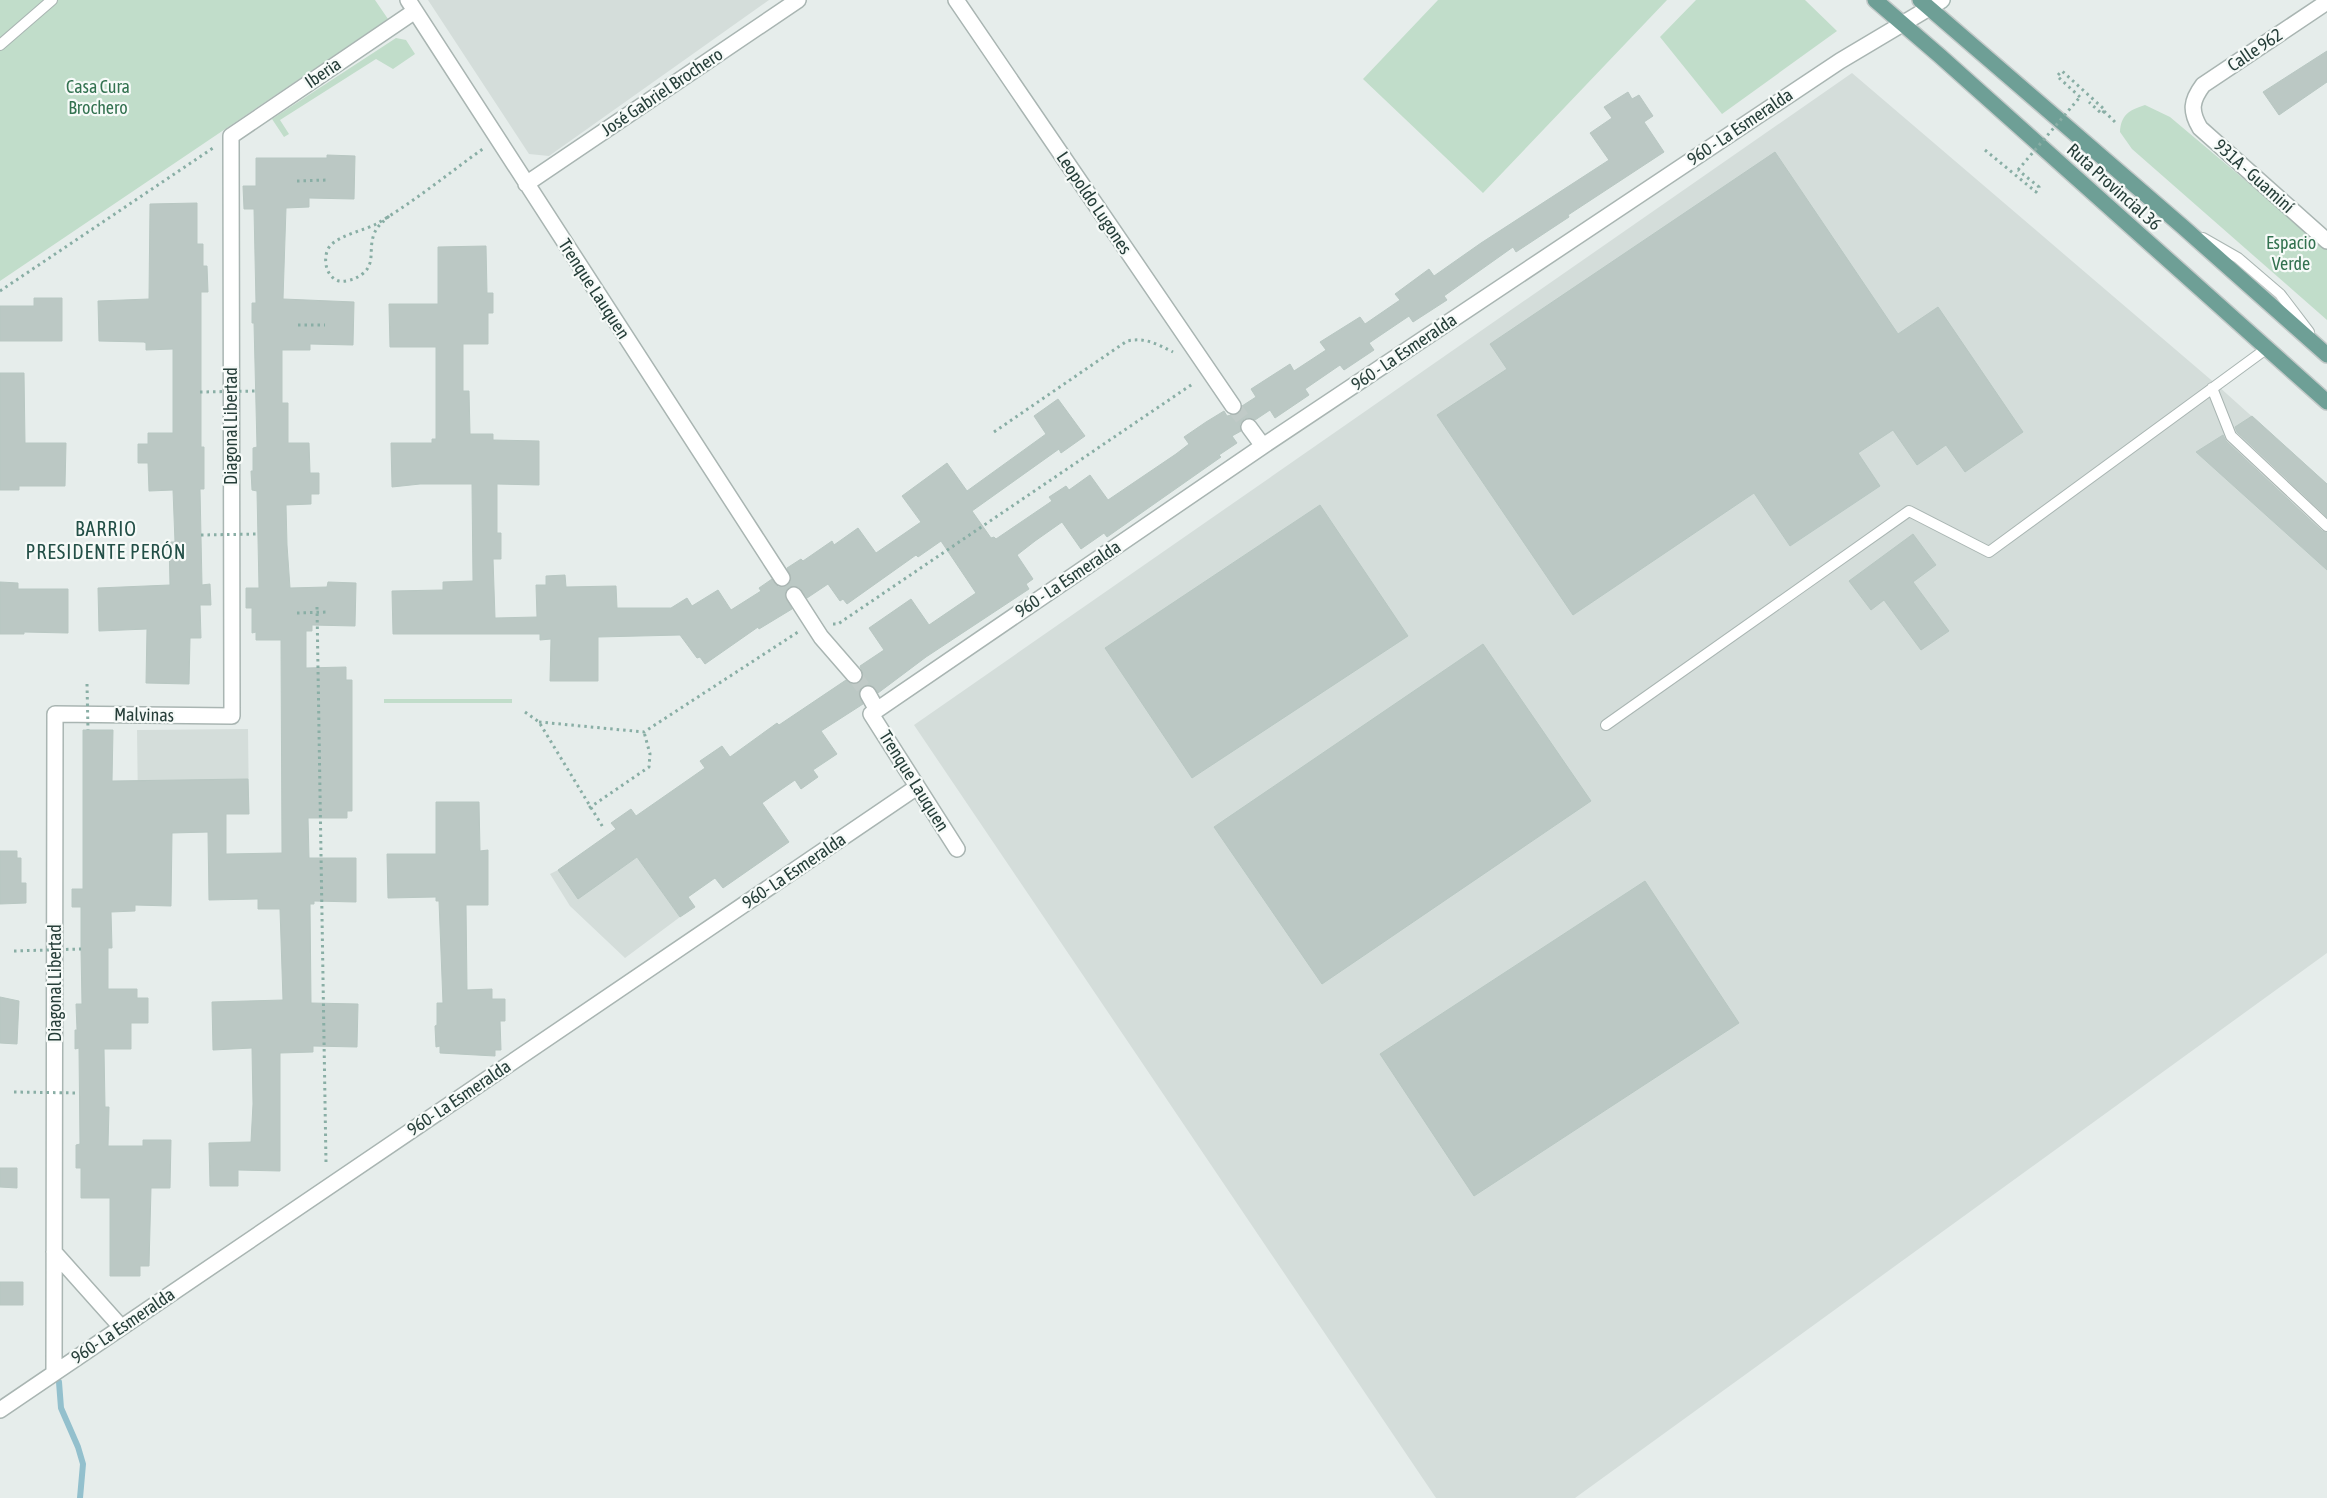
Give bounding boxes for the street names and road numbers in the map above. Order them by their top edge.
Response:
street label: Calle 962 [2223,24,2286,76]
street label: José Gabriel Brochero [597,43,727,140]
street label: Iberia [301,53,345,92]
street label: 960 - La Esmeralda [1683,84,1796,170]
street label: 931A - Guaminí [2210,134,2299,217]
street label: Ruta Provincial 36 [2063,139,2166,234]
street label: Leopoldo Lugones [1052,147,1136,258]
street label: Trenque Lauquen [554,235,635,343]
street label: 960 - La Esmeralda [1347,309,1460,395]
street label: Diagonal Libertad [220,367,241,485]
street label: 960 - La Esmeralda [1011,536,1124,622]
street label: Malvinas [114,703,174,726]
street label: Trenque Lauquen [875,726,954,835]
street label: 960- La Esmeralda [738,828,849,913]
street label: Diagonal Libertad [44,924,65,1042]
street label: 960- La Esmeralda [403,1055,514,1140]
street label: 960- La Esmeralda [67,1283,178,1368]

